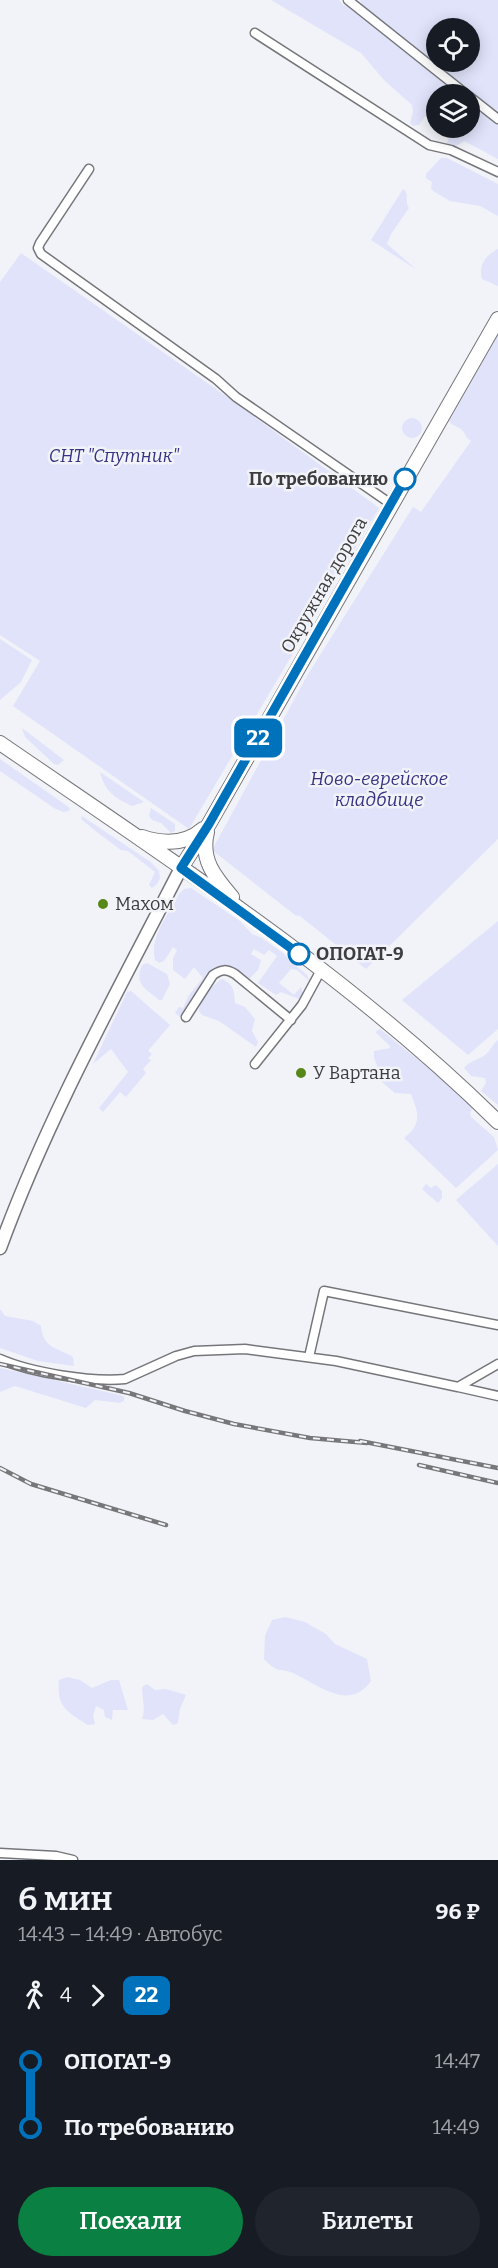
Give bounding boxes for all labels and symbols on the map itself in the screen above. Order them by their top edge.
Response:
park label: СНТ "Спутник" [49,445,179,467]
place label: По требованию [249,468,388,490]
marker: По требованию [394,468,416,490]
street label: Окружная дорога [276,513,372,657]
line badge: 22 [231,718,285,758]
park label: Ново-еврейское кладбище [310,768,448,811]
place label: Махом [115,893,174,915]
marker: Махом [96,897,110,911]
marker: ОПОГАТ-9 [288,943,310,965]
place label: ОПОГАТ-9 [316,943,404,965]
place label: У Вартана [313,1062,401,1084]
marker: У Вартана [294,1066,308,1080]

